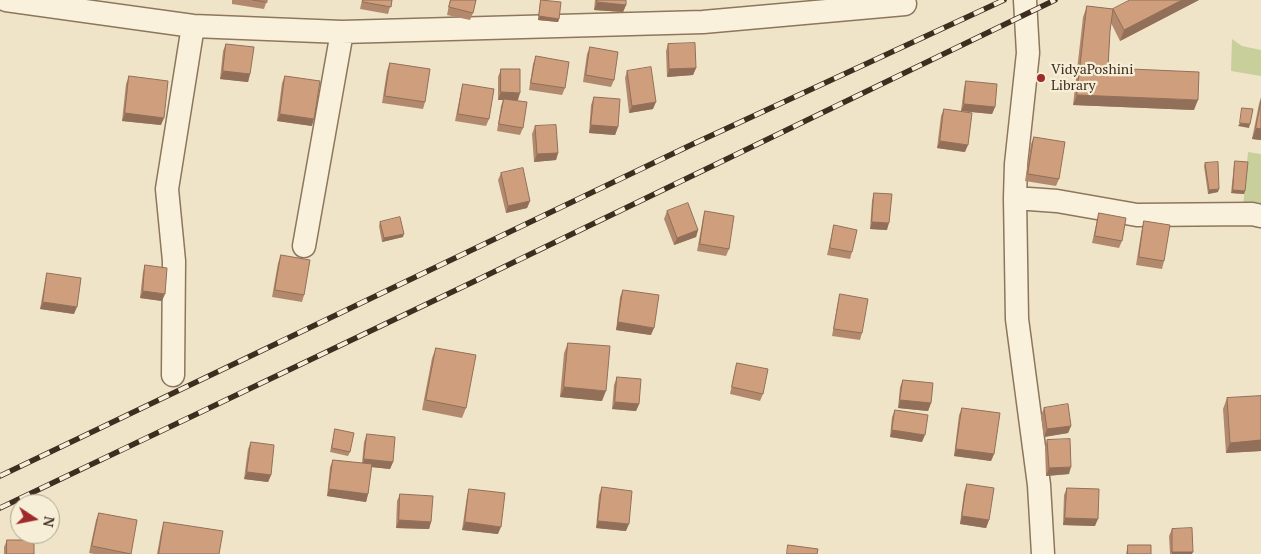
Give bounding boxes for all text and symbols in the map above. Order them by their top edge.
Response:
place label: VidyaPoshini Library [1051,62,1133,94]
marker: VidyaPoshini Library [1035,72,1047,84]
north arrow [10,494,60,544]
text: N [39,515,60,529]

